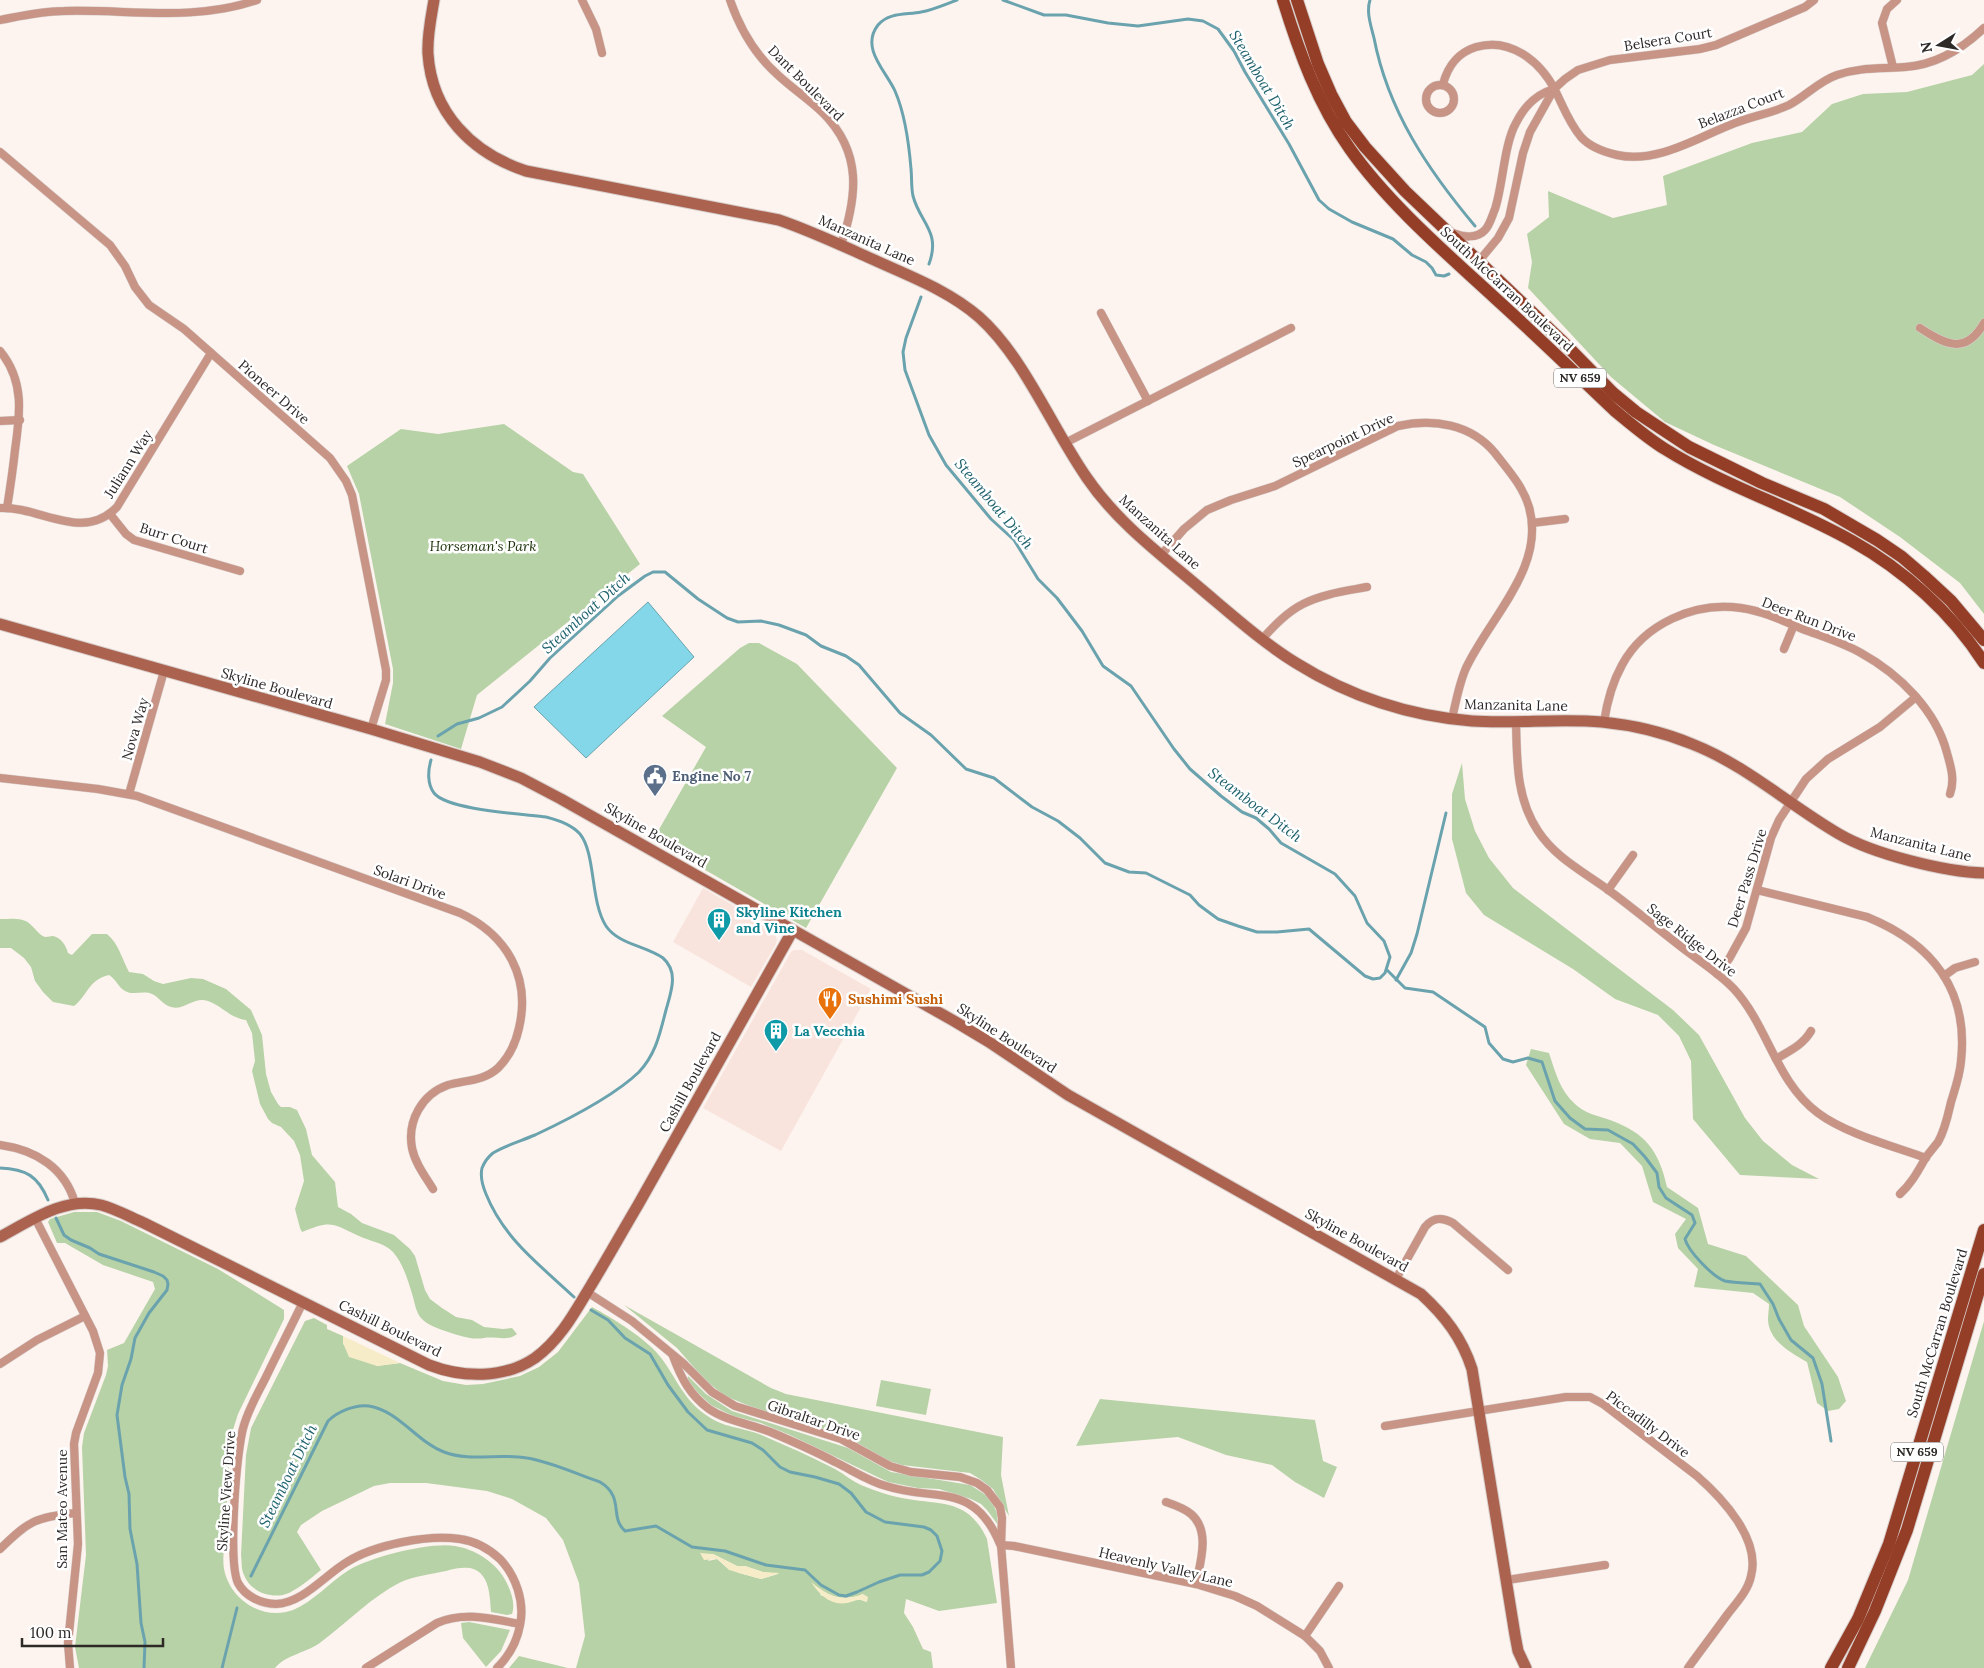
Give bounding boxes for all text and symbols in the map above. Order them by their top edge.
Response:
north arrow [1914,20,1964,70]
street label: Belsera Court [1623,23,1714,55]
water label: Steamboat Ditch [1225,27,1300,133]
text: N [1916,40,1936,55]
street label: Dant Boulevard [764,41,848,125]
street label: Belazza Court [1696,83,1787,133]
street label: Manzanita Lane [816,211,918,269]
street label: South McCarran Boulevard [1437,223,1577,355]
street label: Pioneer Drive [235,356,314,428]
road number: NV 659 [1554,368,1606,388]
street label: Spearpoint Drive [1289,408,1397,471]
street label: Juliann Way [99,426,156,502]
water label: Steamboat Ditch [951,454,1038,553]
street label: Manzanita Lane [1115,491,1205,574]
street label: Burr Court [138,519,211,558]
park label: Horseman's Park [430,537,536,555]
water label: Steamboat Ditch [537,568,634,657]
street label: Deer Run Drive [1759,593,1859,645]
street label: Skyline Boulevard [219,663,335,713]
street label: Nova Way [117,695,153,762]
street label: Manzanita Lane [1464,695,1568,715]
public building icon: Engine No 7 [642,763,668,797]
water label: Steamboat Ditch [1205,763,1306,846]
place label: Engine No 7 [672,767,751,785]
street label: Skyline Boulevard [602,798,710,872]
street label: Manzanita Lane [1869,823,1974,865]
street label: Deer Pass Drive [1723,826,1771,930]
street label: Solari Drive [371,861,449,904]
street label: Sage Ridge Drive [1643,899,1741,981]
place label: Skyline Kitchen and Vine [736,903,842,937]
building icon: Skyline Kitchen and Vine [706,907,732,941]
restaurant icon: Sushimi Sushi [817,986,843,1020]
place label: Sushimi Sushi [848,990,944,1008]
street label: Skyline Boulevard [954,999,1060,1077]
building icon: La Vecchia [763,1018,789,1052]
place label: La Vecchia [794,1022,866,1040]
street label: Cashill Boulevard [655,1029,725,1135]
street label: Skyline Boulevard [1302,1204,1412,1276]
street label: South McCarran Boulevard [1903,1246,1971,1420]
street label: Cashill Boulevard [336,1295,444,1361]
street label: Piccadilly Drive [1602,1387,1694,1462]
street label: Gibraltar Drive [765,1396,863,1444]
water label: Steamboat Ditch [254,1421,321,1531]
street label: Skyline View Drive [213,1430,239,1552]
road number: NV 659 [1891,1442,1943,1461]
street label: San Mateo Avenue [53,1449,71,1569]
street label: Heavenly Valley Lane [1097,1543,1235,1591]
scale bar [22,1616,164,1648]
text: 100 m [30,1623,71,1642]

